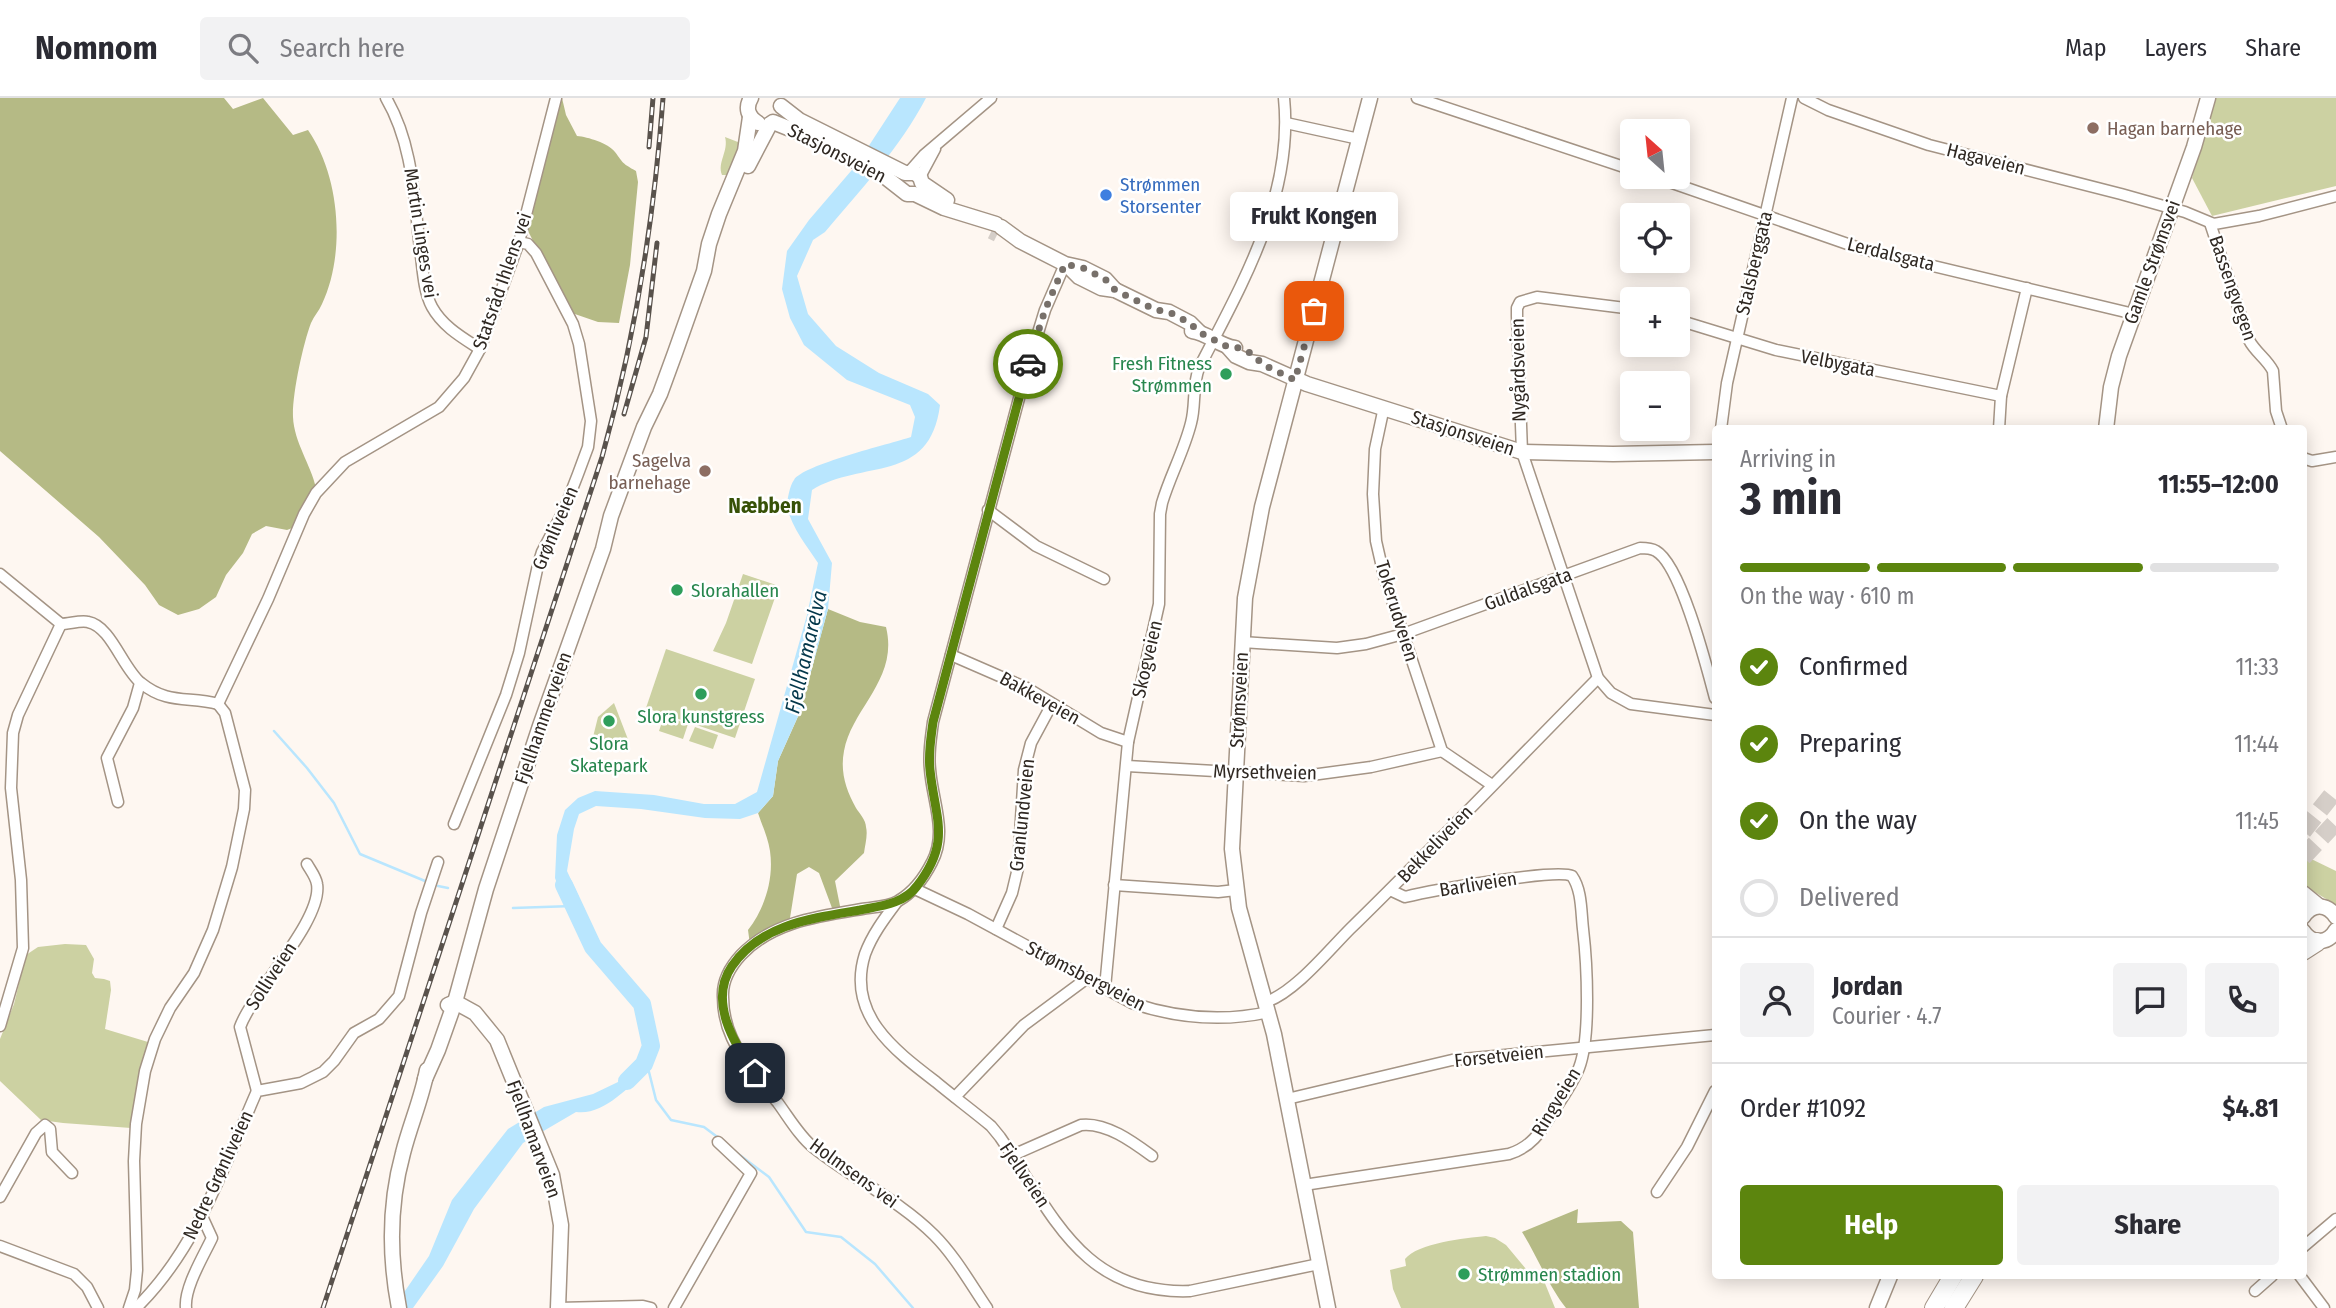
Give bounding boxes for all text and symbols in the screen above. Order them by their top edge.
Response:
search box [200,17,690,80]
text: Nomnom [35,28,158,68]
icon: search [224,29,262,67]
text: Search here [280,33,405,64]
text: Map [2065,34,2107,62]
text: Layers [2145,34,2207,62]
text: Share [2245,34,2301,62]
place label: Hagan barnehage [2107,117,2242,140]
street label: Stasjonsveien [784,118,890,188]
north arrow [1620,119,1690,189]
map controls [1620,119,1690,441]
marker: Hagan barnehage [2085,120,2101,136]
street label: Hagaveien [1944,138,2028,180]
street label: Martin Linges vei [399,166,443,300]
place label: Strømmen Storsenter [1120,173,1202,218]
marker: Strømmen Storsenter [1098,187,1114,203]
callout: Frukt Kongen [1230,192,1398,241]
street label: Gamle Strømsvei [2119,197,2185,327]
text: Frukt Kongen [1251,202,1377,230]
button: locate [1620,203,1690,273]
street label: Statsråd Ihlens vei [468,209,536,353]
street label: Stalsberggata [1731,209,1777,317]
street label: Lerdalsgata [1845,232,1937,276]
street label: Bassengvegen [2204,232,2262,344]
pin [1284,281,1344,341]
button: + [1620,287,1690,357]
icon: bag [1295,292,1333,330]
street label: Nygårdsveien [1506,318,1530,422]
courier [993,329,1063,399]
icon: car [1009,345,1047,383]
street label: Velbygata [1799,345,1877,381]
place label: Fresh Fitness Strømmen [1112,352,1212,397]
marker: Fresh Fitness Strømmen [1218,366,1234,382]
button: − [1620,371,1690,441]
street label: Stasjonsveien [1408,405,1518,461]
text: Arriving in [1740,445,1836,473]
place label: Sagelva barnehage [609,449,691,494]
marker: Sagelva barnehage [697,463,713,479]
text: 11:55–12:00 [2158,469,2279,500]
text: 3 min [1740,471,1842,526]
street label: Grønliveien [527,483,583,573]
district label: Næbben [728,493,802,519]
street label: Tokerudveien [1371,558,1423,664]
street label: Guldalsgata [1481,563,1575,615]
place label: Slorahallen [691,579,779,602]
marker: Slorahallen [669,582,685,598]
text: On the way · 610 m [1740,582,1914,610]
water label: Fjellhamarelva [779,588,833,716]
street label: Skogveien [1127,618,1167,700]
icon: check [1740,648,1778,686]
street label: Fjellhammerveien [510,649,576,787]
street label: Strømsveien [1225,651,1253,749]
text: Confirmed [1799,651,1909,682]
text: 11:33 [2236,653,2279,681]
street label: Bakkeveien [996,666,1084,730]
marker: Slora kunstgress [693,686,709,702]
place label: Slora kunstgress [637,705,765,728]
marker: Slora Skatepark [601,713,617,729]
icon: check [1740,725,1778,763]
text: Preparing [1799,728,1901,759]
text: 11:44 [2234,730,2279,758]
place label: Slora Skatepark [570,732,648,777]
street label: Granlundveien [1005,757,1039,873]
street label: Myrsethveien [1213,760,1317,784]
street label: Bekkeliveien [1393,801,1477,887]
icon: check [1740,802,1778,840]
text: On the way [1799,805,1917,836]
text: 11:45 [2235,807,2279,835]
street label: Barliveien [1438,867,1518,901]
text: Delivered [1799,882,1900,913]
street label: Strømsbergveien [1022,936,1150,1016]
street label: Solliveien [241,938,301,1014]
button: person [1740,963,1814,1037]
button: chat [2113,963,2187,1037]
button: phone [2205,963,2279,1037]
text: Jordan [1832,971,1903,1002]
text: Courier · 4.7 [1832,1002,1942,1030]
street label: Forsetveien [1453,1040,1545,1072]
pin [725,1043,785,1103]
icon: home [736,1054,774,1092]
street label: Ringveien [1527,1063,1585,1141]
street label: Fjellhamarveien [502,1077,566,1201]
text: Order #1092 [1740,1093,1866,1124]
text: $4.81 [2223,1093,2279,1124]
street label: Nedre Grønliveien [178,1107,258,1243]
street label: Holmsens vei [805,1133,903,1213]
street label: Fjellveien [995,1138,1055,1212]
button: Help [1740,1185,2003,1265]
button: Share [2017,1185,2279,1265]
place label: Strømmen stadion [1478,1263,1621,1286]
marker: Strømmen stadion [1456,1266,1472,1282]

